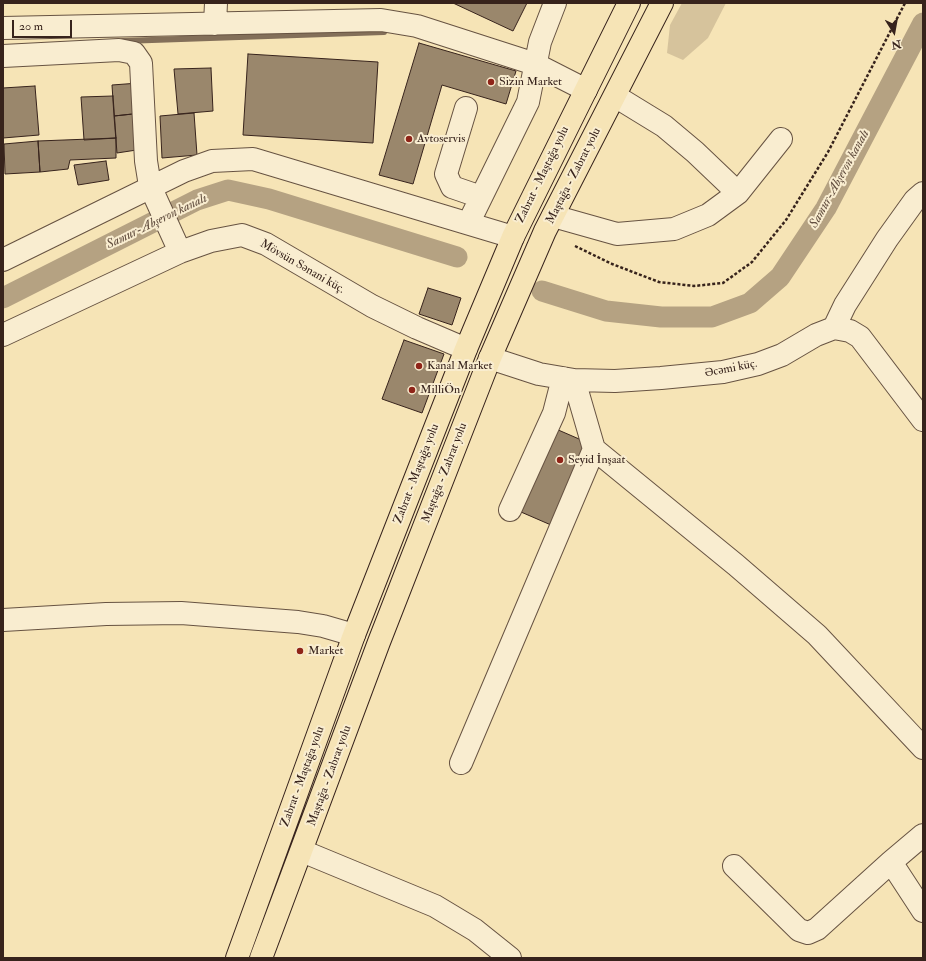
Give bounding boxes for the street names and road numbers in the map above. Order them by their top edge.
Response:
street label: Zabrat - Maştağa yolu [513,124,573,226]
street label: Maştağa - Zabrat yolu [543,125,605,227]
street label: Mövsün Sənani küç. [257,237,347,297]
street label: Əcəmi küç. [704,357,758,381]
street label: Maştağa - Zabrat yolu [419,421,471,525]
street label: Zabrat - Maştağa yolu [391,422,443,526]
street label: Maştağa - Zabrat yolu [305,724,355,828]
street label: Zabrat - Maştağa yolu [278,725,328,829]

